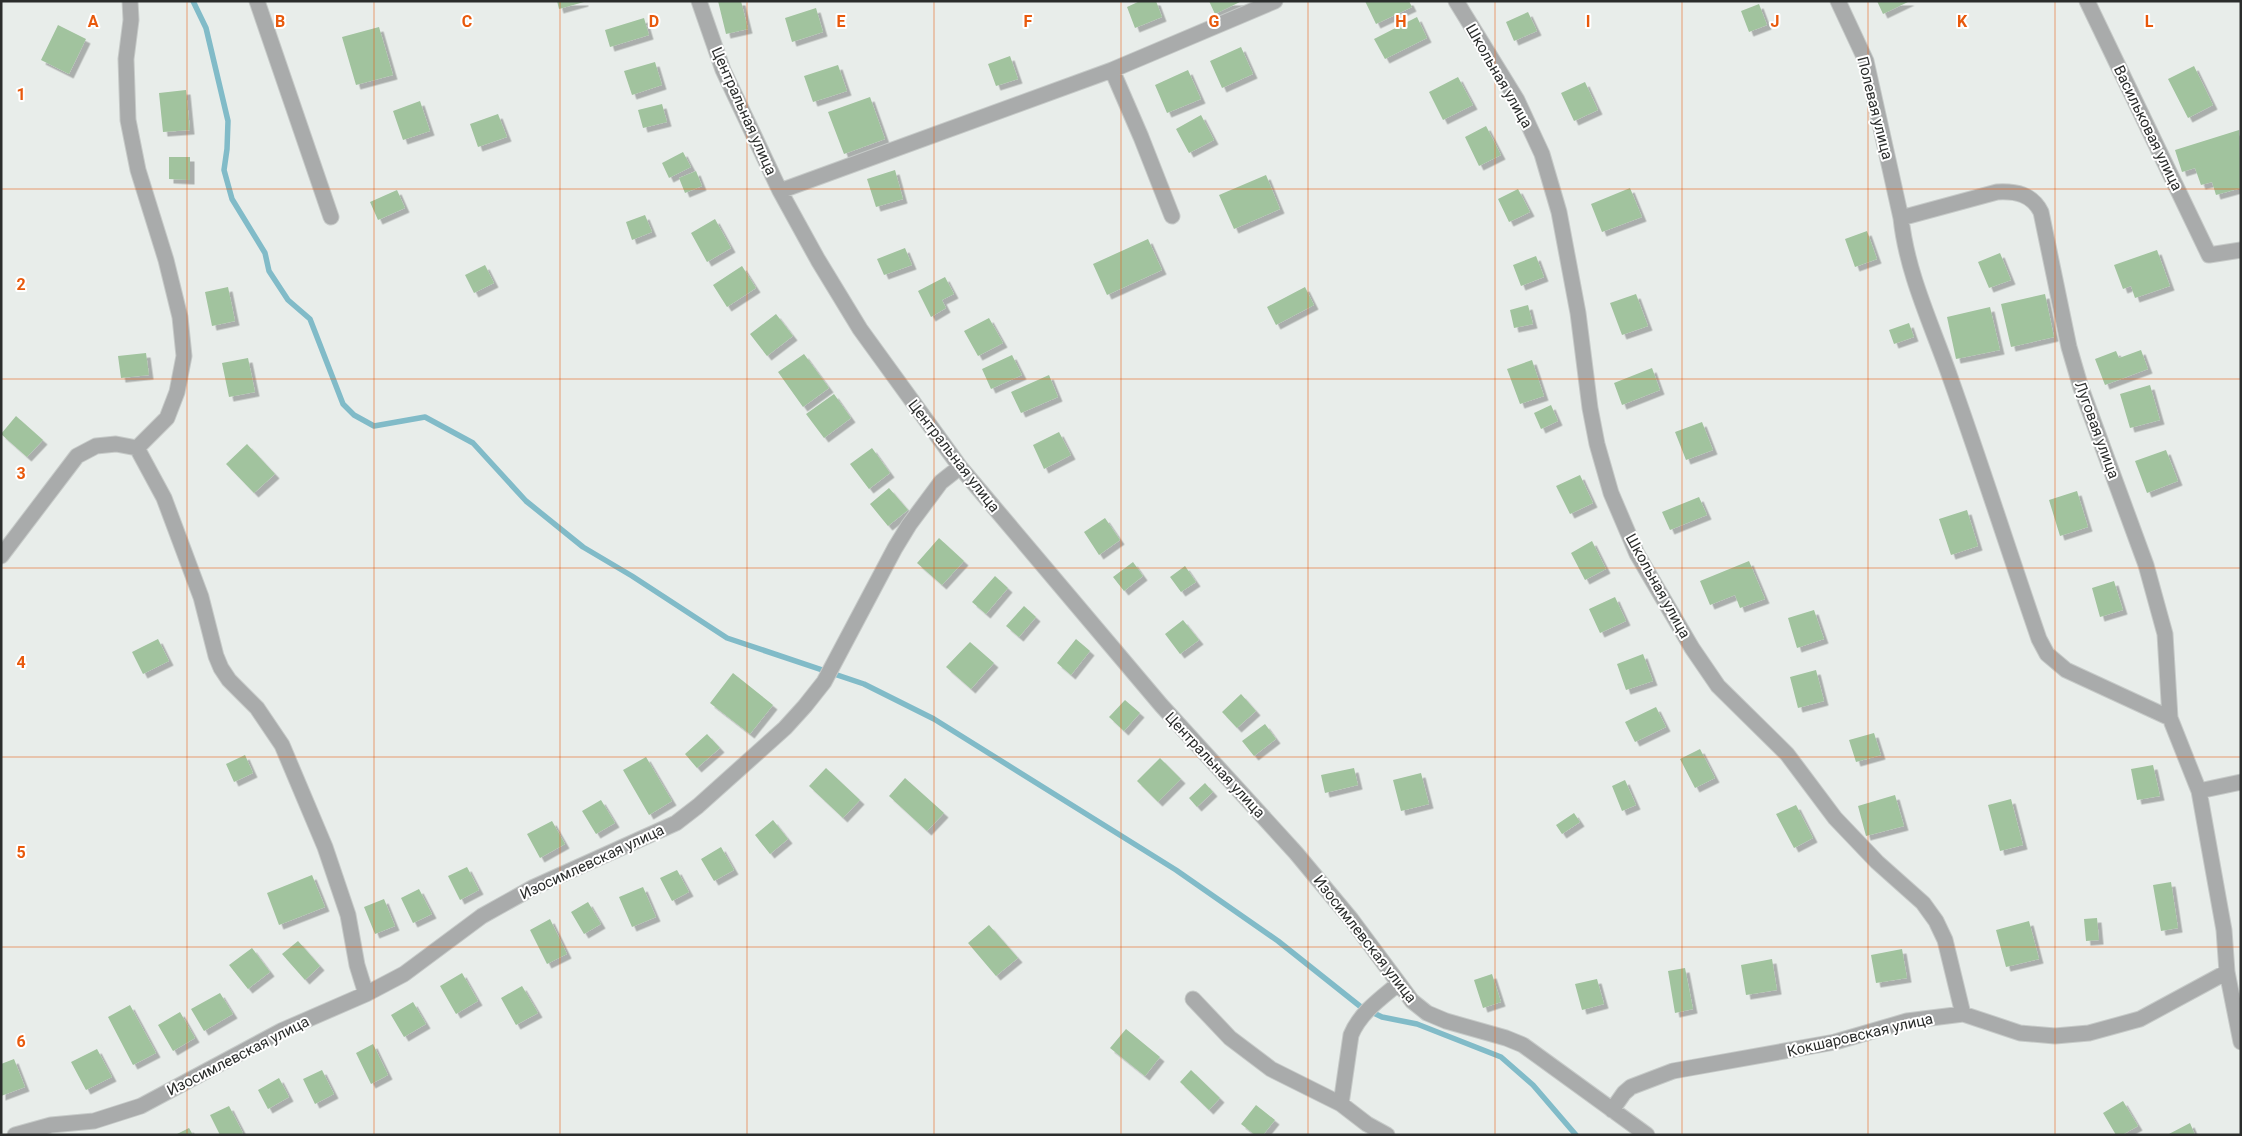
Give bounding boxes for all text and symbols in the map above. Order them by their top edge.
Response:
text: A [88,12,99,31]
text: B [275,12,285,31]
text: C [462,12,472,31]
text: D [649,12,659,31]
text: E [837,12,846,31]
text: F [1024,12,1033,31]
text: G [1209,12,1220,31]
text: H [1395,12,1407,31]
text: I [1586,12,1590,31]
text: J [1771,12,1779,31]
text: K [1957,12,1968,31]
text: L [2145,12,2154,31]
street label: Школьная улица [1462,21,1536,131]
street label: Центральная улица [708,44,780,178]
street label: Полевая улица [1853,55,1897,161]
street label: Васильковая улица [2110,62,2186,194]
text: 1 [16,85,26,104]
text: 2 [16,275,26,294]
street label: Луговая улица [2071,379,2123,481]
street label: Центральная улица [904,396,1004,516]
text: 3 [16,464,26,483]
street label: Школьная улица [1622,530,1694,642]
text: 4 [16,653,26,672]
street label: Центральная улица [1161,708,1269,822]
street label: Изосимлевская улица [517,821,667,903]
text: 5 [16,843,26,862]
street label: Изосимлевская улица [1310,872,1420,1006]
street label: Кокшаровская улица [1785,1009,1935,1061]
street label: Изосимлевская улица [164,1012,312,1100]
text: 6 [16,1032,26,1051]

